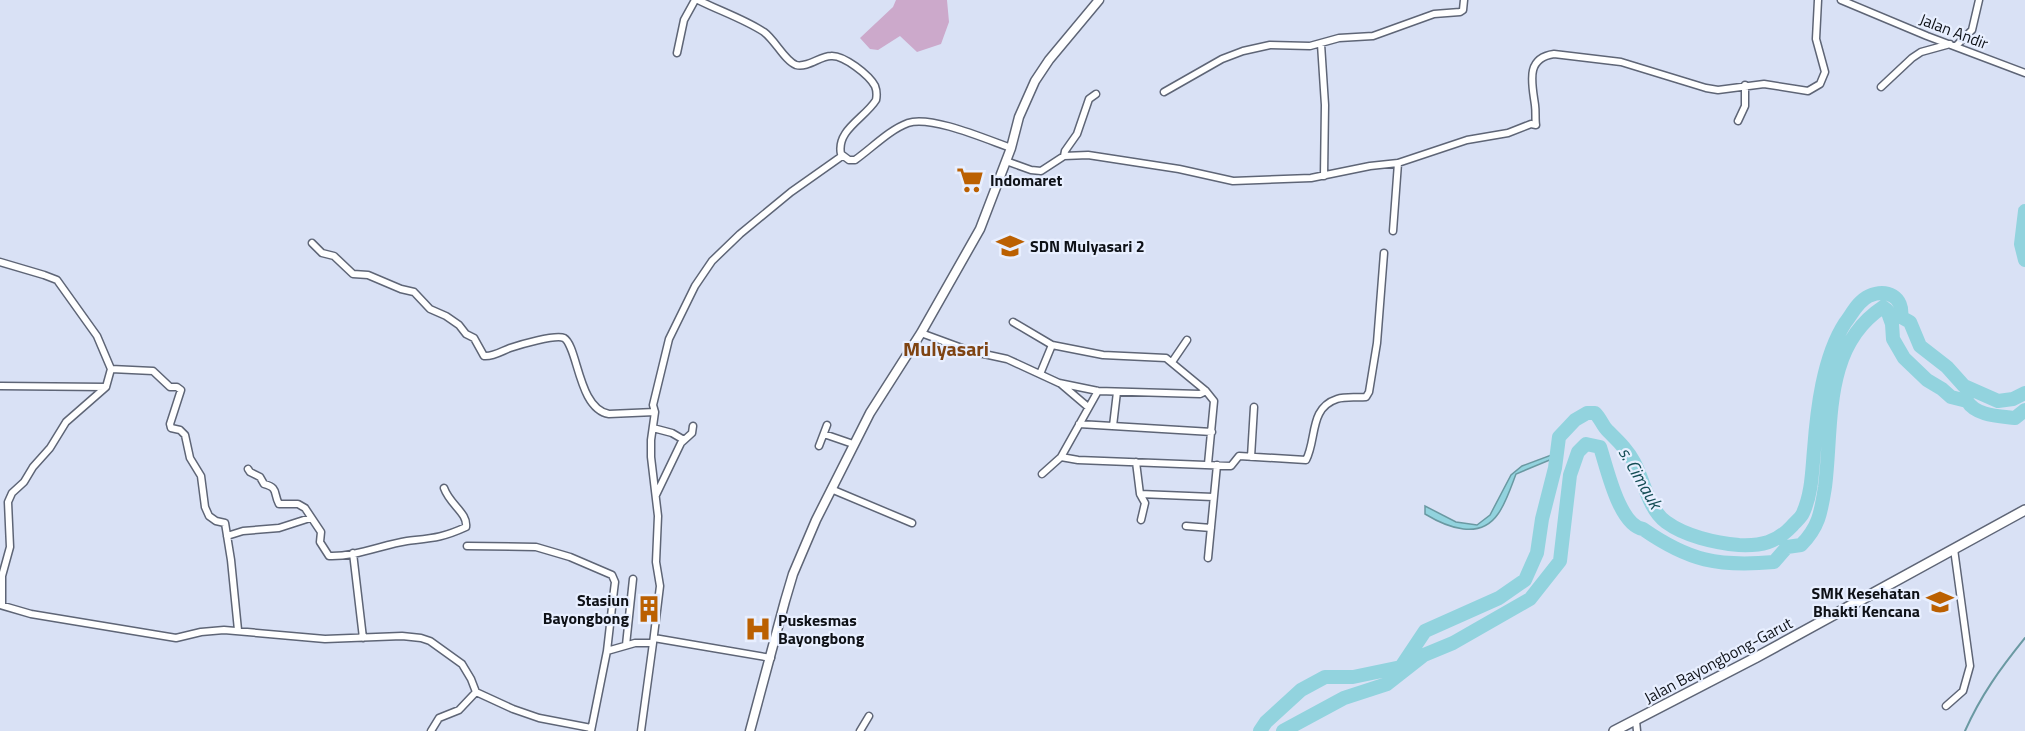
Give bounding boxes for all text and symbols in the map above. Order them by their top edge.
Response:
street label: Jalan Andir [1916,7,1992,55]
supermarket icon: Indomaret [955,165,985,195]
place label: Indomaret [990,168,1062,192]
school or university icon: SDN Mulyasari 2 [995,231,1025,261]
place label: SDN Mulyasari 2 [1030,234,1145,258]
district label: Mulyasari [903,333,989,364]
water label: s. Cimauk [1612,442,1670,515]
place label: SMK Kesehatan Bhakti Kencana [1812,581,1920,623]
school or university icon: SMK Kesehatan Bhakti Kencana [1925,587,1955,617]
place label: Stasiun Bayongbong [543,588,629,630]
building icon: Stasiun Bayongbong [634,594,664,624]
place label: Puskesmas Bayongbong [778,608,865,650]
street label: Jalan Bayongbong-Garut [1639,610,1797,709]
hospital icon: Puskesmas Bayongbong [743,614,773,644]

